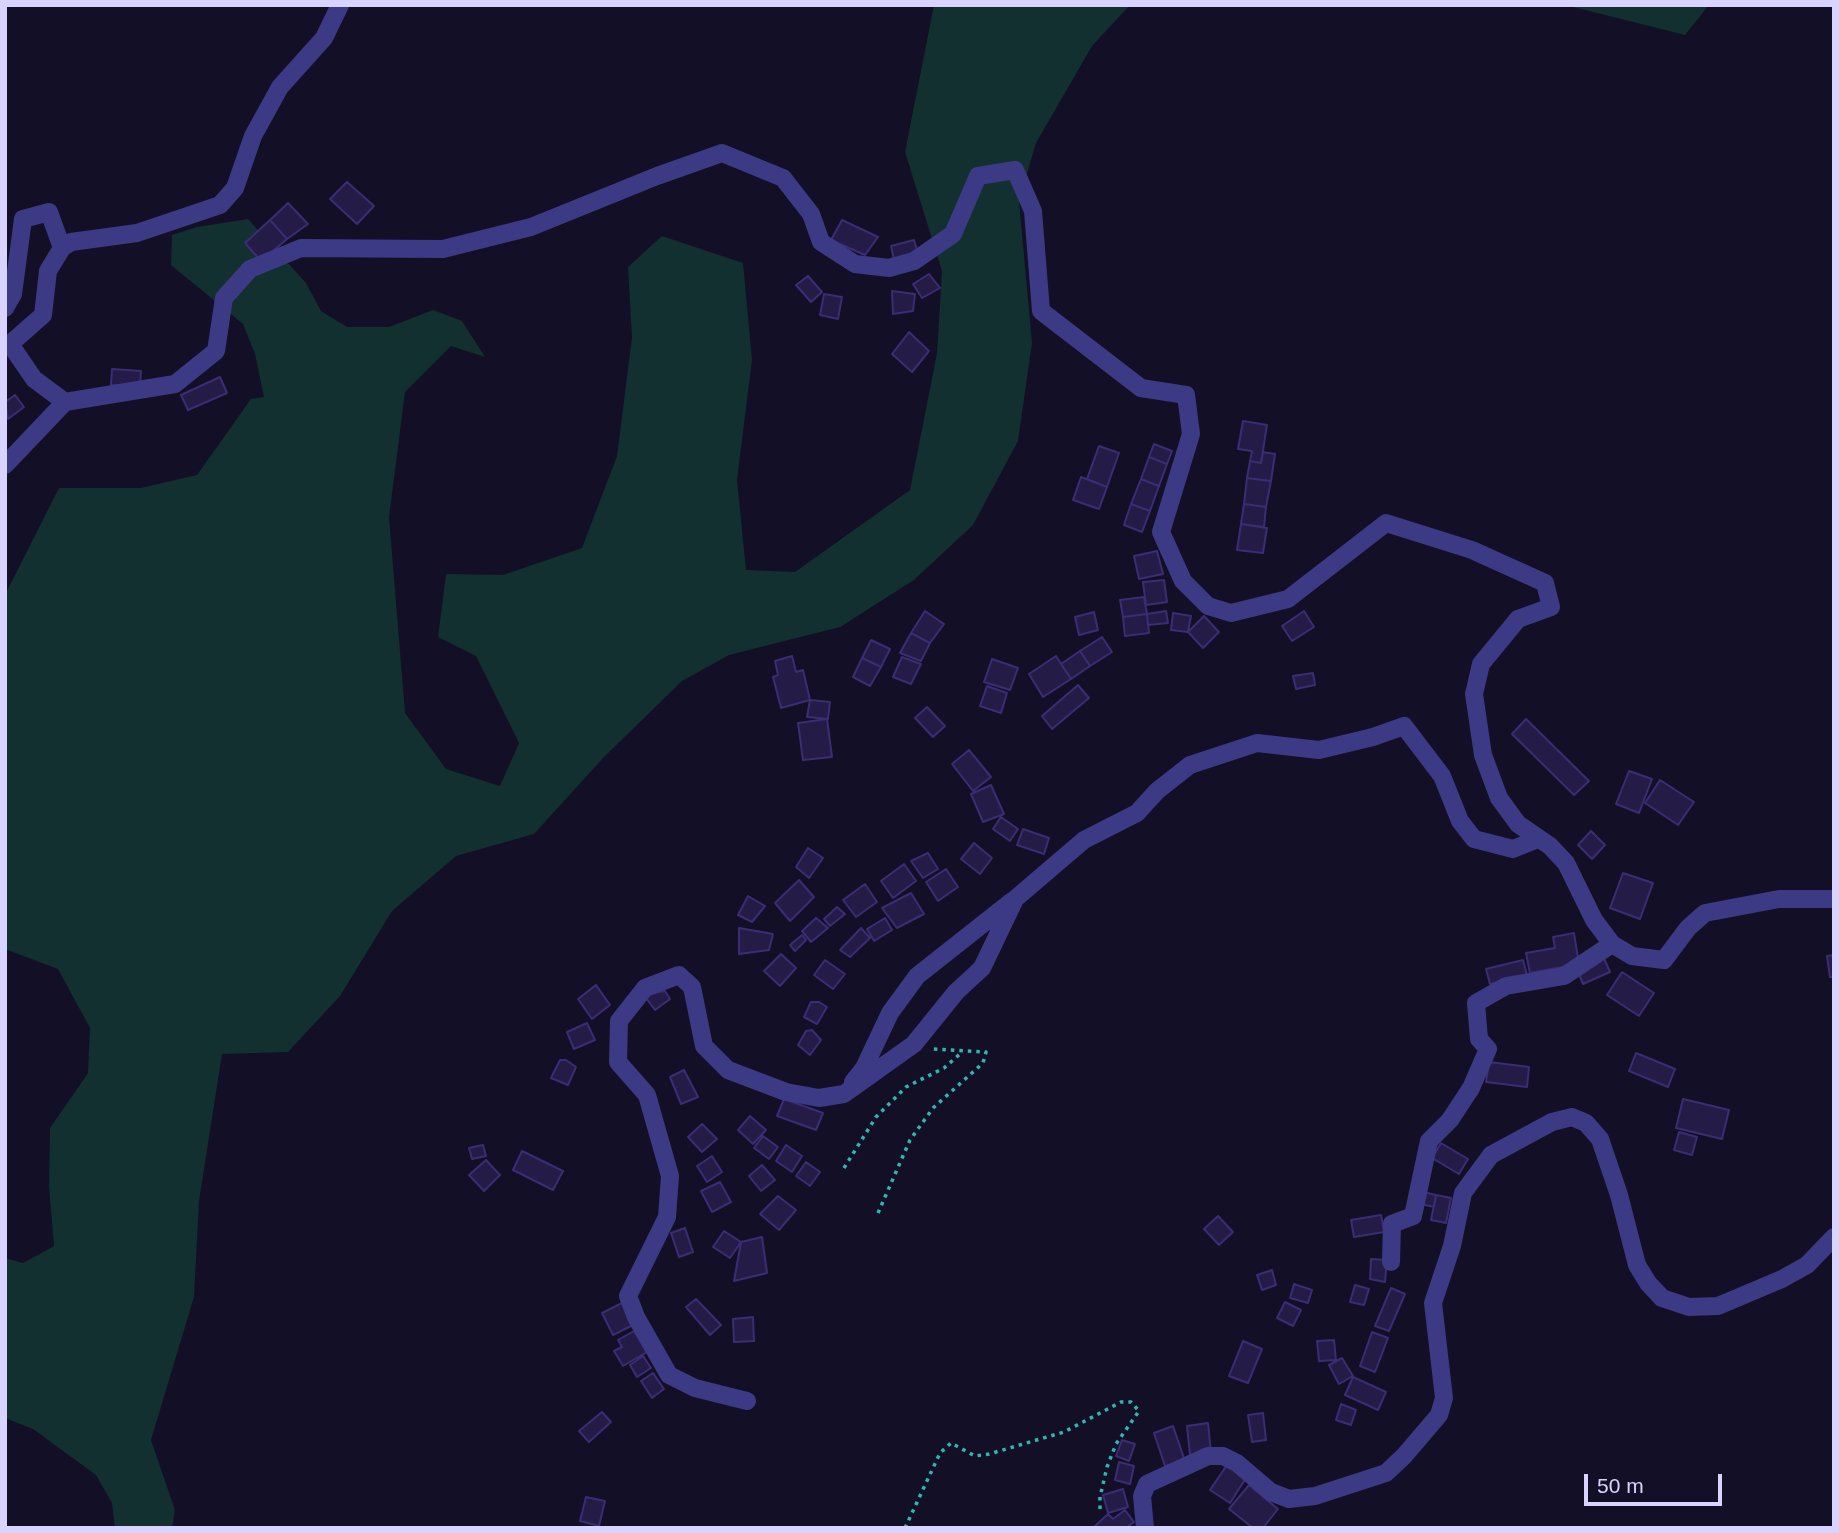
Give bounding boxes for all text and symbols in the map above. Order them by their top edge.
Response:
scale bar [1587,1460,1725,1504]
text: 50 m [1597,1474,1644,1497]

